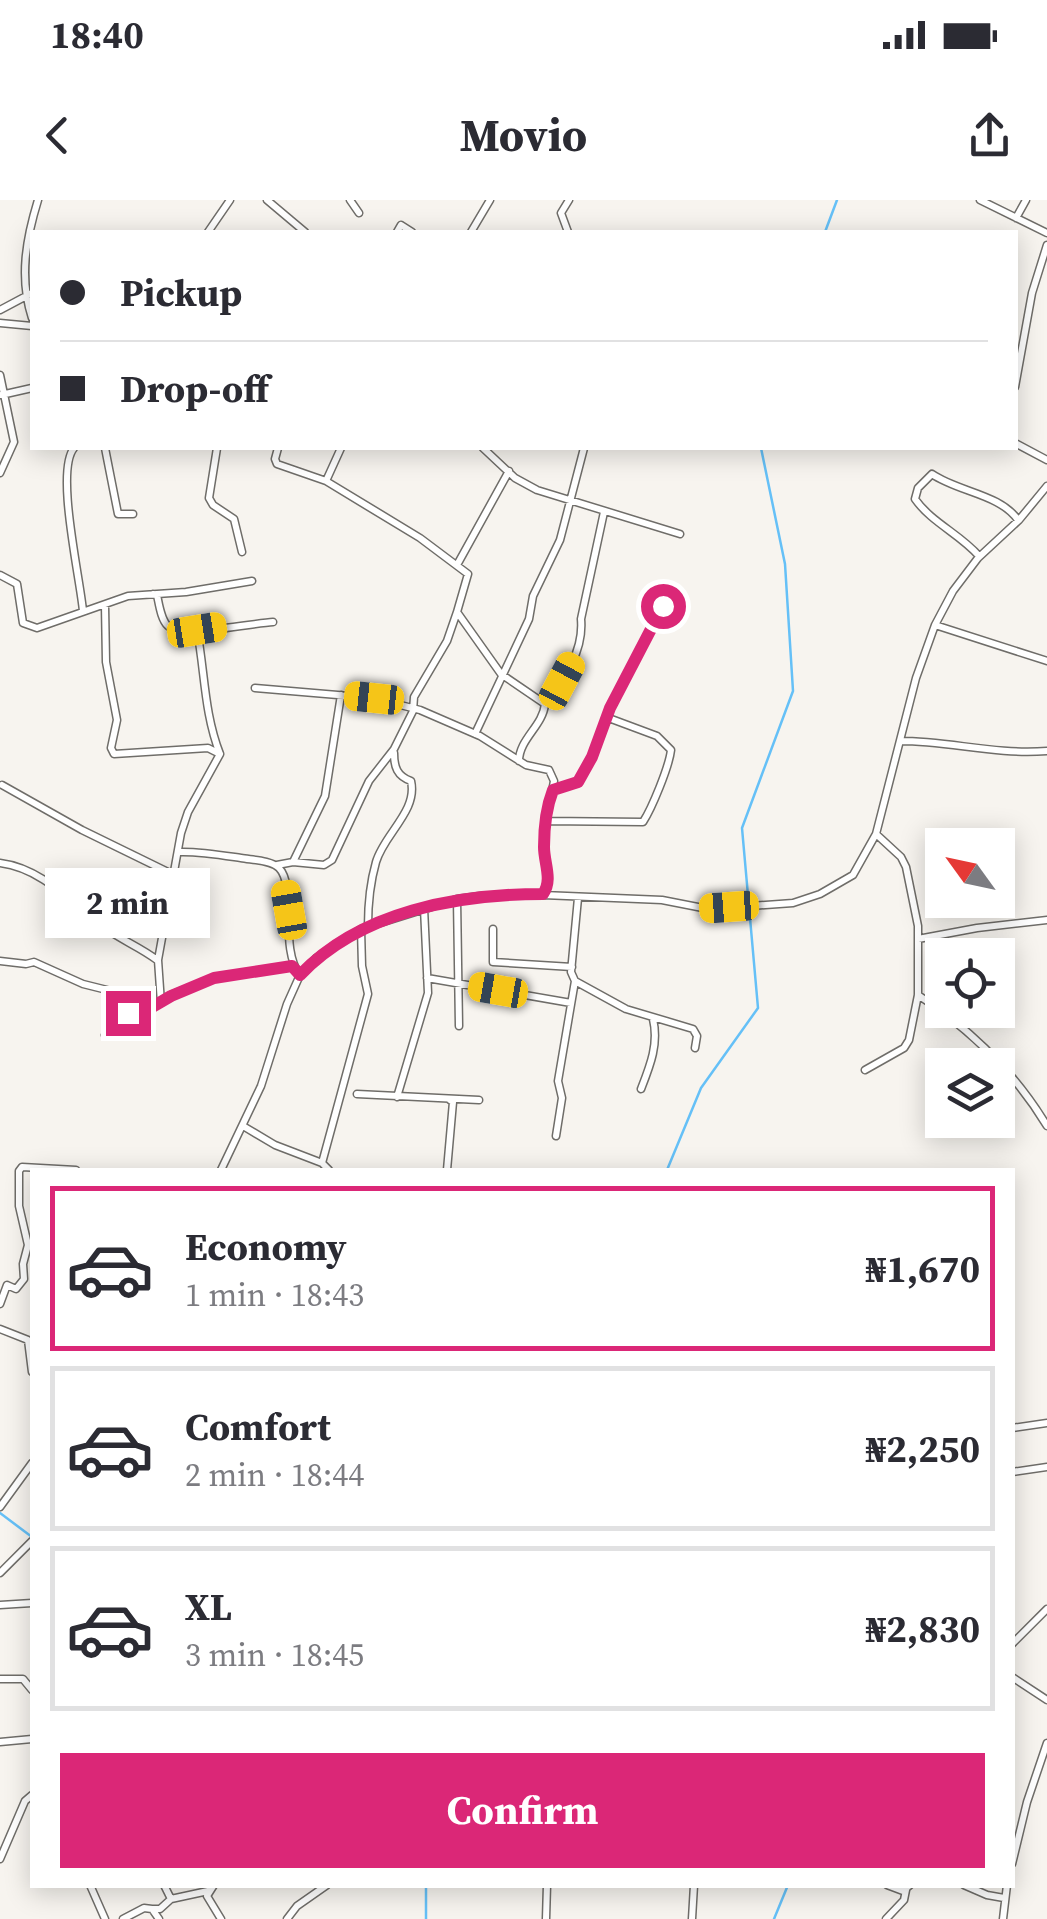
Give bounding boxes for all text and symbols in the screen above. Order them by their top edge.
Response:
text: 18:40 [50,9,144,61]
text: Movio [460,104,587,166]
icon: back [30,108,85,163]
icon: share [962,108,1017,163]
text: Pickup [120,267,242,319]
text: Drop-off [120,363,269,415]
route start [641,584,686,629]
car [165,610,229,650]
car [535,647,589,715]
car [343,680,405,716]
north arrow [925,828,1015,918]
map controls [925,828,1015,1138]
callout: 2 min [46,868,210,938]
car [269,878,309,942]
text: 2 min [86,881,169,925]
car [698,890,760,924]
button: locate [925,938,1015,1028]
car [466,970,530,1010]
route end [106,991,151,1036]
button: layers [925,1048,1015,1138]
text: Economy [185,1221,347,1273]
icon: car [65,1224,155,1314]
text: ₦1,670 [866,1243,980,1295]
text: 1 min · 18:43 [185,1273,364,1317]
text: Comfort [185,1401,331,1453]
icon: car [65,1404,155,1494]
text: ₦2,250 [866,1423,980,1475]
text: 2 min · 18:44 [185,1453,364,1497]
text: XL [185,1581,232,1633]
icon: car [65,1584,155,1674]
text: ₦2,830 [866,1603,980,1655]
text: 3 min · 18:45 [185,1633,364,1677]
button: Confirm [60,1753,985,1868]

